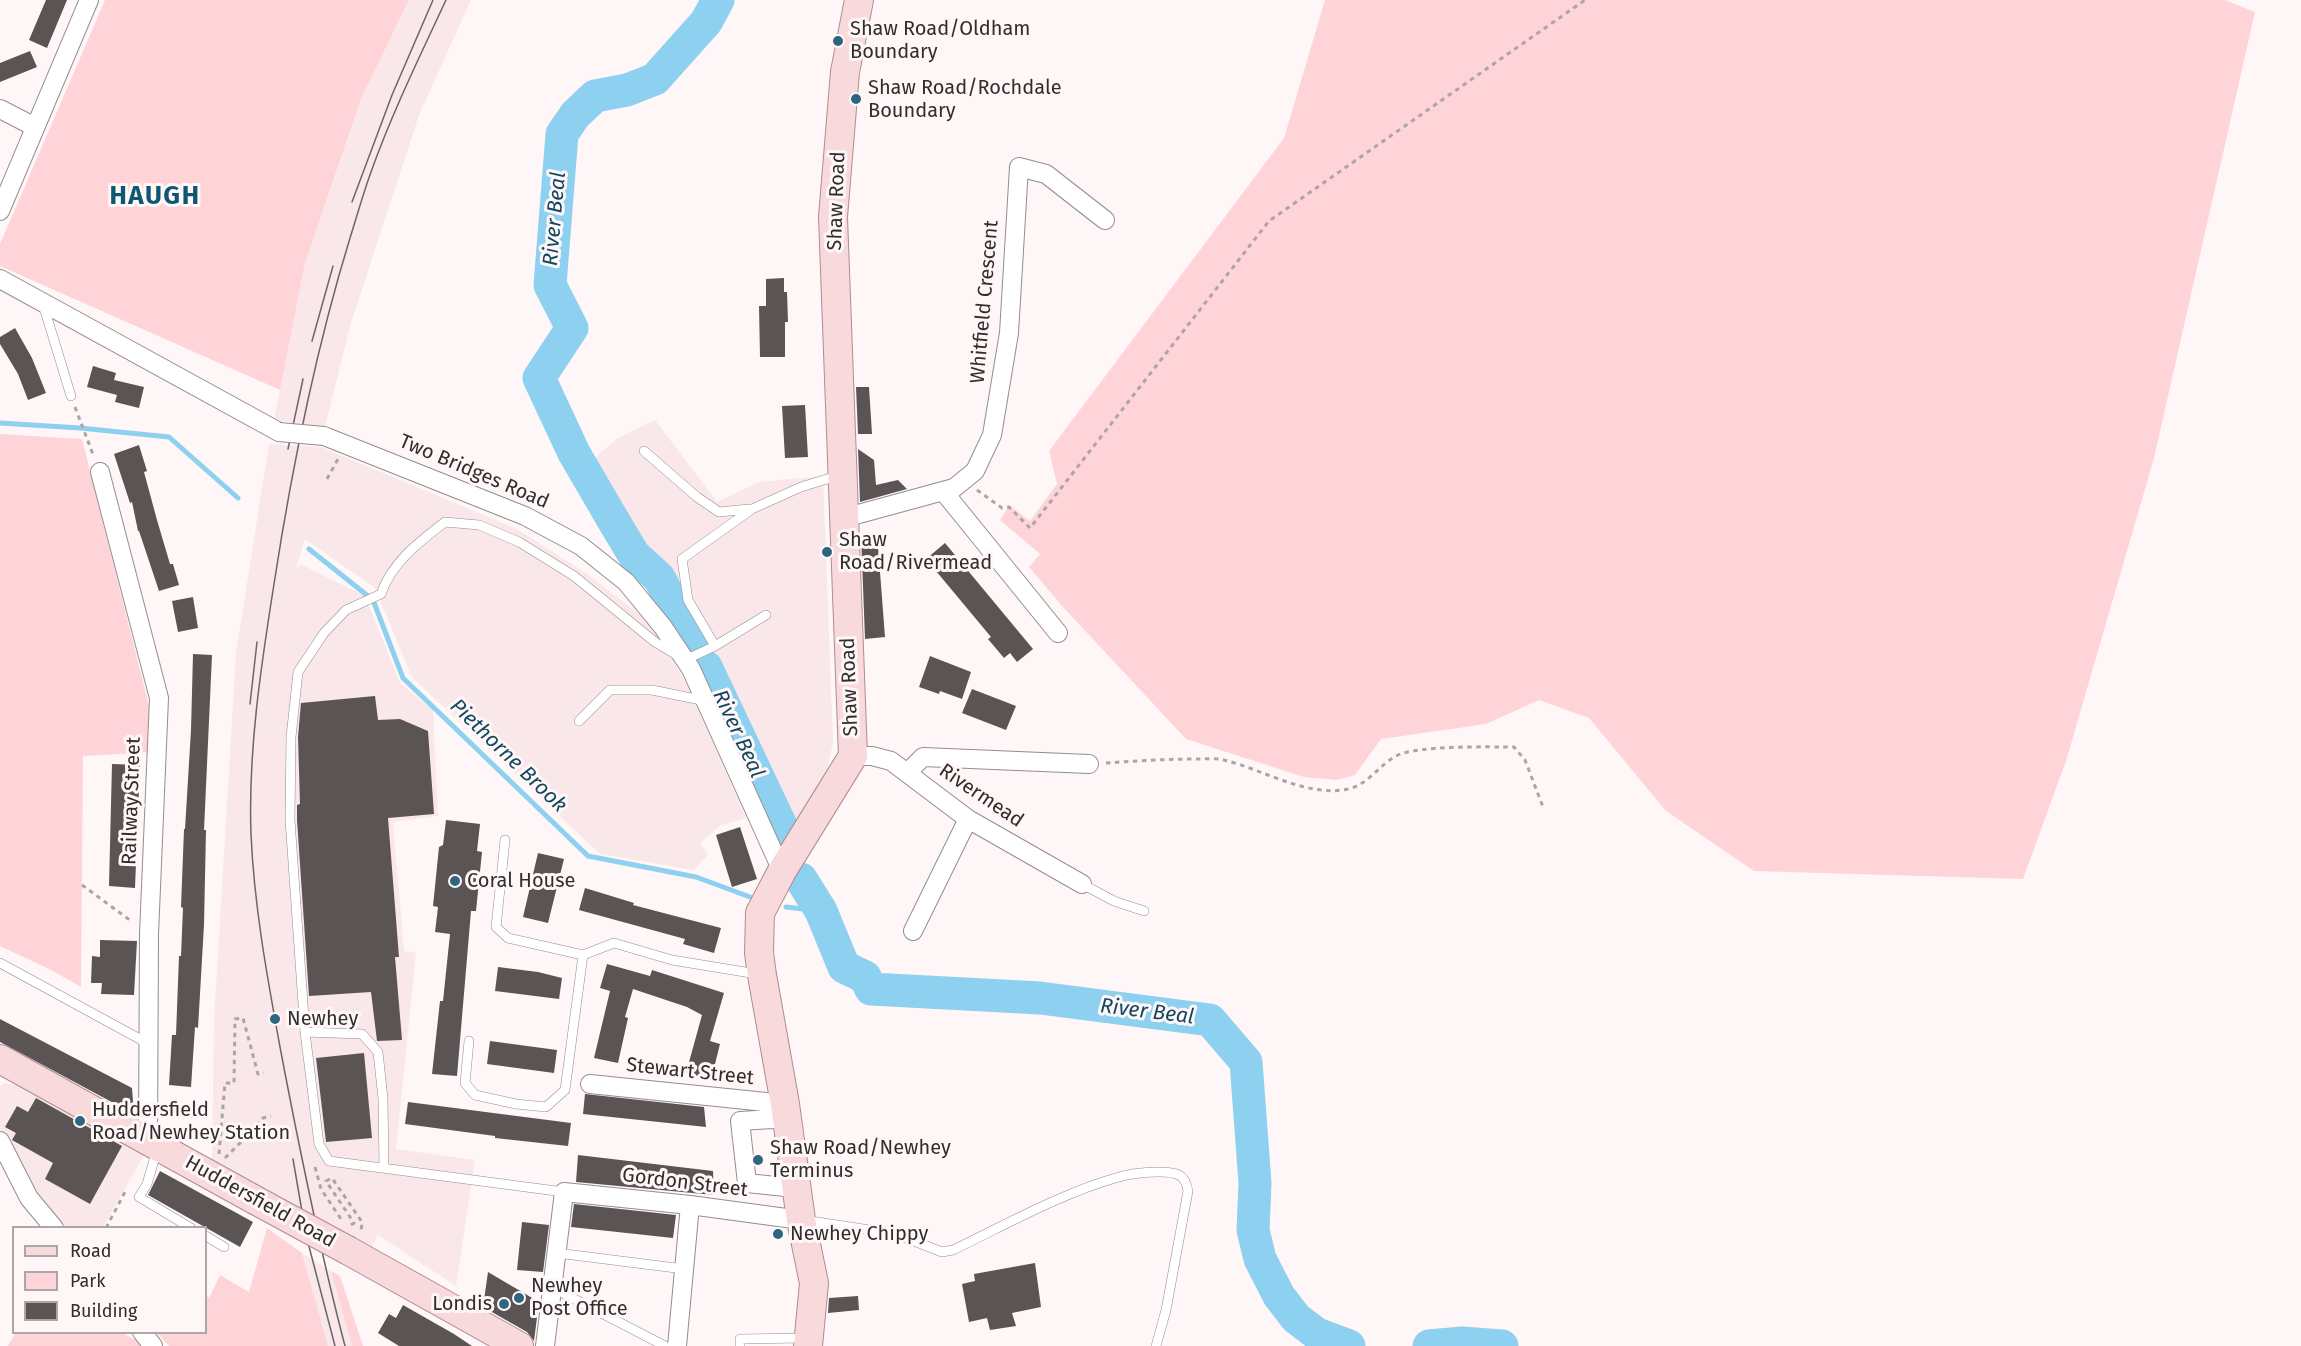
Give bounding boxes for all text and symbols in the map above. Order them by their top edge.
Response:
place label: Shaw Road/Oldham Boundary [850,17,1030,64]
marker: Shaw Road/Oldham Boundary [831,34,845,48]
place label: Shaw Road/Rochdale Boundary [868,76,1062,123]
marker: Shaw Road/Rochdale Boundary [849,92,863,106]
street label: Shaw Road [823,151,851,251]
water label: River Beal [538,171,572,267]
district label: HAUGH [110,181,200,213]
street label: Whitfield Crescent [966,219,1004,385]
street label: Two Bridges Road [396,430,552,514]
place label: Shaw Road/Rivermead [839,528,992,575]
marker: Shaw Road/Rivermead [820,545,834,559]
street label: Shaw Road [836,637,864,737]
water label: River Beal [707,686,769,782]
water label: Piethorne Brook [444,694,572,818]
street label: Railway Street [118,736,146,866]
street label: Rivermead [934,759,1028,833]
place label: Coral House [467,869,575,893]
marker: Coral House [448,874,462,888]
water label: River Beal [1099,994,1195,1030]
place label: Newhey [287,1007,358,1031]
marker: Newhey [268,1012,282,1026]
street label: Stewart Street [625,1053,755,1091]
place label: Huddersfield Road/Newhey Station [92,1098,290,1145]
marker: Huddersfield Road/Newhey Station [73,1114,87,1128]
place label: Shaw Road/Newhey Terminus [770,1136,951,1183]
street label: Huddersfield Road [181,1151,339,1253]
marker: Shaw Road/Newhey Terminus [751,1153,765,1167]
street label: Gordon Street [621,1163,749,1203]
place label: Newhey Chippy [790,1222,928,1246]
legend [12,1226,207,1334]
marker: Newhey Chippy [771,1227,785,1241]
text: Road [70,1240,112,1262]
text: Park [70,1270,105,1292]
place label: Newhey Post Office [531,1274,628,1321]
marker: Newhey Post Office [512,1291,526,1305]
place label: Londis [432,1292,492,1316]
marker: Londis [497,1297,511,1311]
text: Building [70,1300,137,1322]

